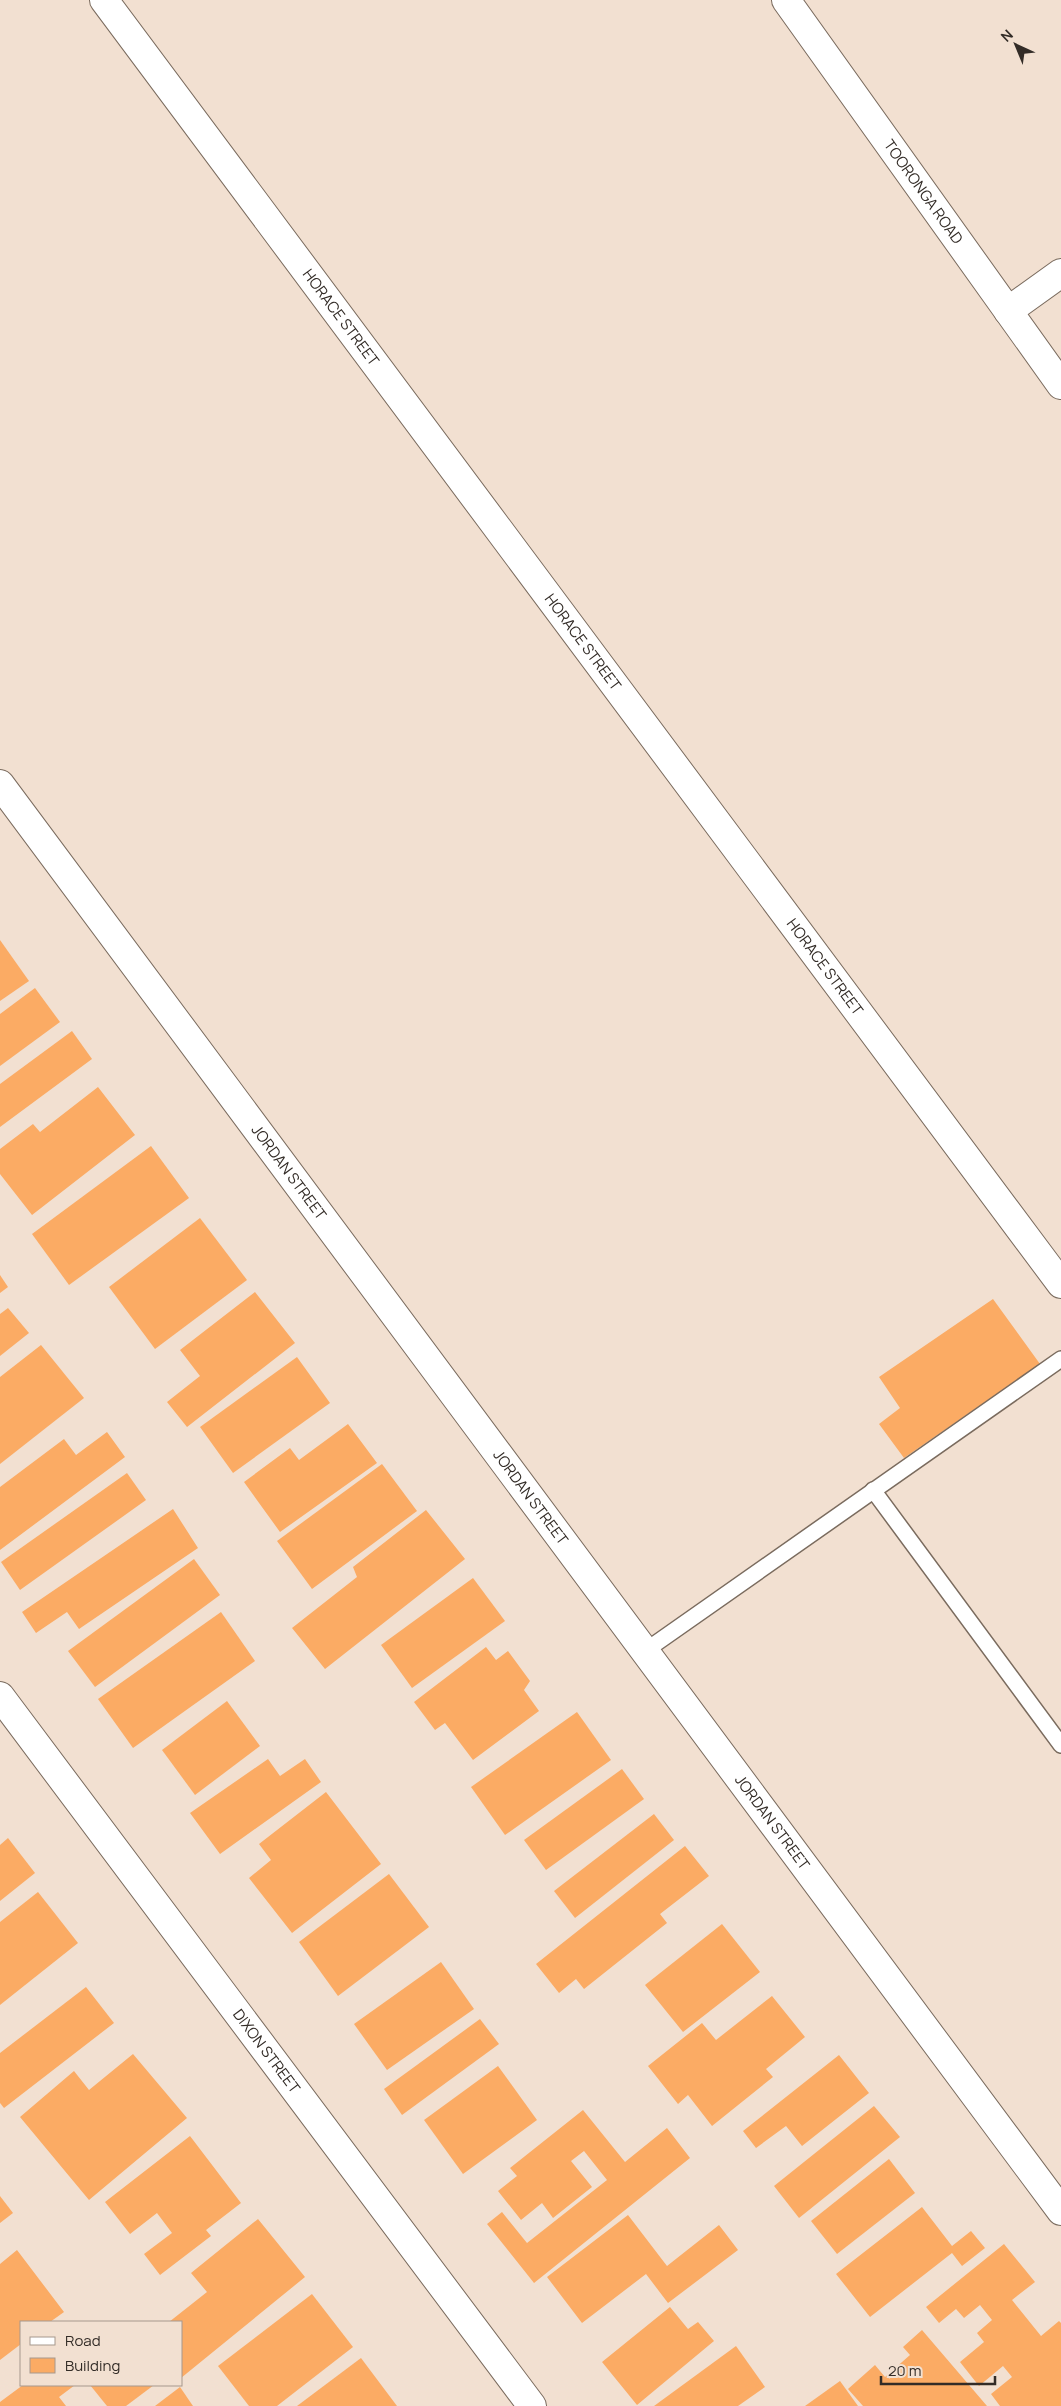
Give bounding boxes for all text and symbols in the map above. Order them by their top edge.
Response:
north arrow [991,20,1041,70]
text: N [996,25,1017,46]
street label: TOORONGA ROAD [879,135,968,248]
street label: HORACE STREET [298,264,384,370]
street label: HORACE STREET [540,589,626,695]
street label: HORACE STREET [782,914,868,1019]
street label: JORDAN STREET [247,1120,332,1224]
street label: JORDAN STREET [489,1445,573,1549]
street label: JORDAN STREET [730,1770,815,1874]
street label: DIXON STREET [228,2005,305,2097]
legend [20,2321,182,2386]
text: Road [65,2330,101,2351]
scale bar [881,2354,995,2386]
text: Building [65,2355,120,2376]
text: 20 m [888,2360,921,2381]

